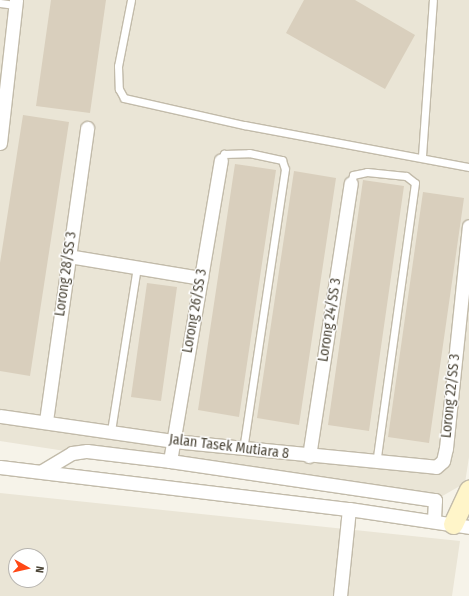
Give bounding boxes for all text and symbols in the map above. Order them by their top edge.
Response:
street label: Lorong 28/SS 3 [52,231,80,317]
street label: Lorong 26/SS 3 [179,268,211,354]
street label: Lorong 24/SS 3 [315,277,345,363]
street label: Lorong 22/SS 3 [438,353,464,439]
street label: Jalan Tasek Mutiara 8 [168,431,290,463]
north arrow [8,548,48,588]
text: N [32,565,46,574]

